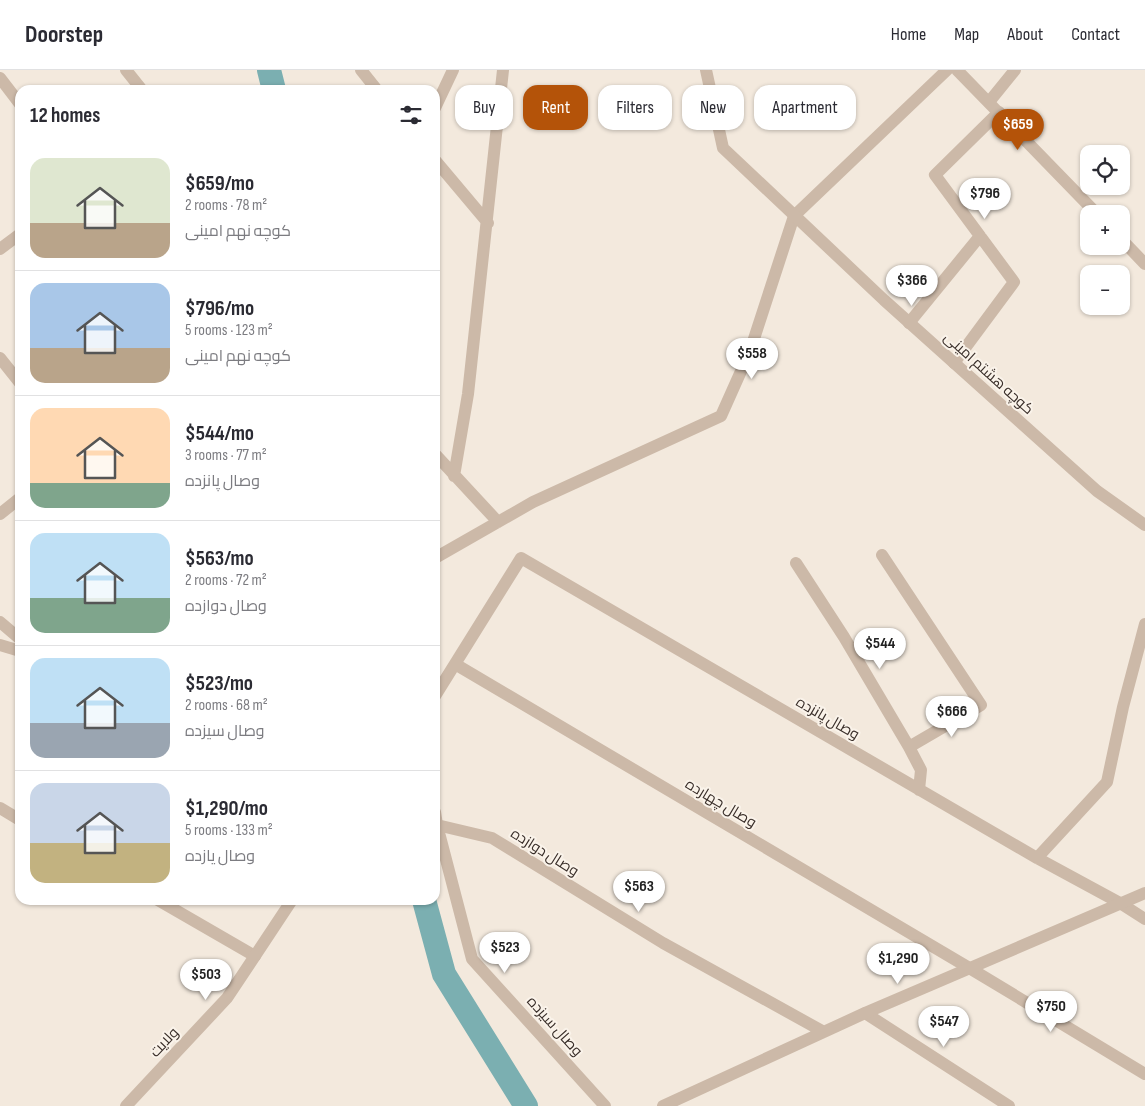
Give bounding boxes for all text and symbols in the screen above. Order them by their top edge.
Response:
text: Doorstep [25,20,103,49]
text: Home [891,24,926,45]
text: Map [954,24,979,45]
text: About [1007,24,1043,45]
text: Contact [1071,24,1120,45]
chip: Buy [455,85,513,130]
chip: Rent [523,85,588,130]
chip: Filters [598,85,672,130]
chip: New [682,85,744,130]
chip: Apartment [754,85,856,130]
icon: filters [397,101,425,129]
text: 12 homes [30,103,100,128]
pin: $659 [988,108,1048,151]
text: $659 [1003,115,1033,134]
map controls [1080,145,1130,315]
button: locate [1080,145,1130,195]
text: $659/mo [185,171,254,196]
icon: home [70,178,130,238]
pin: $796 [955,178,1015,220]
text: $796 [970,184,1000,203]
text: 2 rooms · 78 m² [185,196,267,215]
button: + [1080,205,1130,255]
text: کوچه نهم امینی [185,222,291,241]
pin: $366 [882,264,942,307]
button: − [1080,265,1130,315]
text: $366 [897,271,927,290]
text: $796/mo [185,296,254,321]
icon: home [70,303,130,363]
text: 5 rooms · 123 m² [185,321,273,340]
street label: کوچه هشتم امینی [940,328,1038,419]
pin: $558 [722,338,782,380]
text: $558 [737,344,767,363]
text: کوچه نهم امینی [185,347,291,366]
text: $544/mo [185,421,254,446]
icon: home [70,428,130,488]
text: 3 rooms · 77 m² [185,446,267,465]
text: وصال پانزده [185,472,260,491]
text: $563/mo [185,546,254,571]
icon: home [70,553,130,613]
text: 2 rooms · 72 m² [185,571,267,590]
text: وصال دوازده [185,597,267,616]
pin: $544 [850,628,910,670]
text: $544 [865,634,895,653]
text: $523/mo [185,671,253,696]
icon: home [70,678,130,738]
street label: وصال پانزده [793,693,863,744]
text: 2 rooms · 68 m² [185,696,268,715]
pin: $666 [922,696,982,738]
text: $666 [937,702,967,721]
text: وصال سیزده [185,722,265,741]
street label: وصال چهارده [682,775,760,832]
text: $1,290/mo [185,796,268,821]
icon: home [70,803,130,863]
text: 5 rooms · 133 m² [185,821,273,840]
street label: وصال دوازده [507,824,582,881]
text: وصال یازده [185,847,255,866]
pin: $563 [609,870,669,913]
text: $563 [624,877,654,896]
pin: $523 [475,932,535,974]
text: $523 [490,938,520,957]
pin: $1,290 [857,942,939,985]
text: $1,290 [878,949,918,968]
pin: $503 [176,958,236,1001]
text: $503 [191,965,221,984]
pin: $750 [1021,990,1081,1033]
street label: وصال سیزده [523,992,587,1060]
text: $750 [1036,997,1066,1016]
pin: $547 [914,1006,974,1048]
text: $547 [929,1012,959,1031]
street label: ولایت [146,1023,183,1061]

